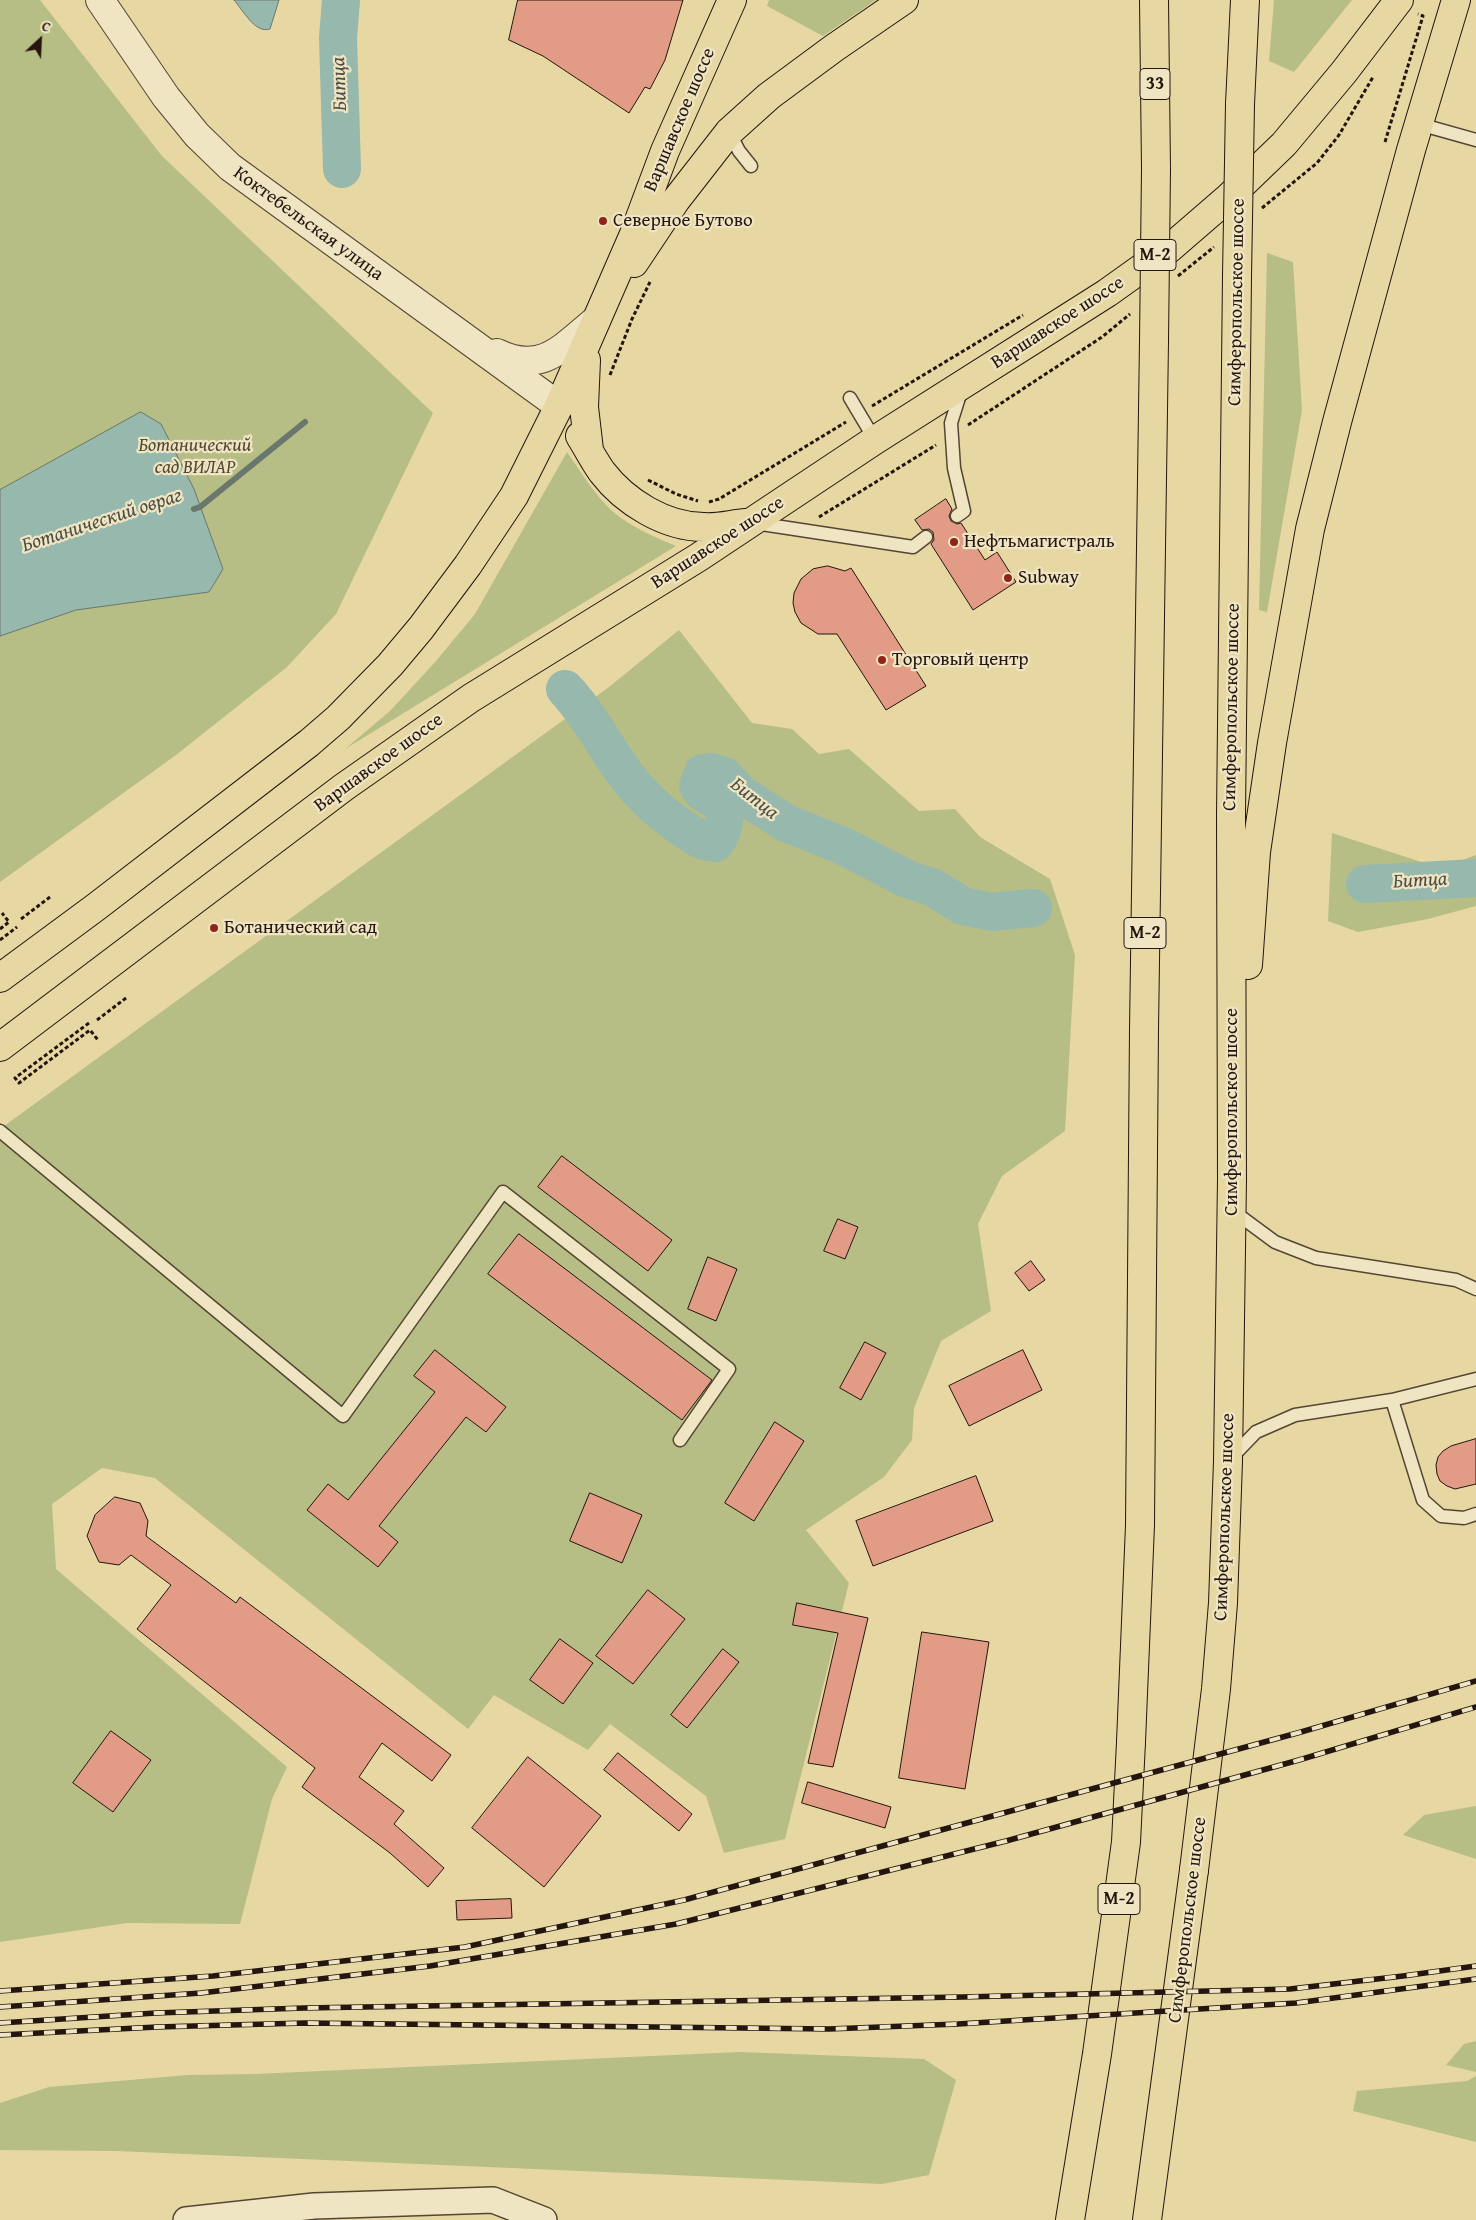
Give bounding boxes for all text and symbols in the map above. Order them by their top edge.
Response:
north arrow [15,15,65,65]
text: С [39,16,54,37]
street label: Варшавское шоссе [639,45,721,195]
water label: Битца [327,56,353,112]
road number: 33 [1140,68,1170,100]
street label: Коктебельская улица [228,162,388,286]
street label: Симферопольское шоссе [1224,198,1250,406]
place label: Северное Бутово [613,210,753,232]
marker: Северное Бутово [597,215,609,227]
road number: М-2 [1134,240,1176,270]
street label: Варшавское шоссе [987,272,1129,374]
park label: Ботанический сад ВИЛАР [138,435,252,479]
water label: Ботанический овраг [19,484,185,558]
street label: Варшавское шоссе [647,492,789,594]
place label: Нефтьмагистраль [964,531,1115,553]
marker: Нефтьмагистраль [948,536,960,548]
place label: Subway [1018,567,1079,589]
marker: Subway [1002,572,1014,584]
street label: Симферопольское шоссе [1219,603,1245,811]
place label: Торговый центр [892,649,1029,671]
marker: Торговый центр [876,654,888,666]
street label: Варшавское шоссе [310,709,448,817]
water label: Битца [725,773,783,825]
water label: Битца [1392,868,1448,894]
place label: Ботанический сад [224,917,377,939]
road number: М-2 [1124,918,1166,948]
marker: Ботанический сад [208,922,220,934]
street label: Симферопольское шоссе [1221,1008,1243,1216]
street label: Симферопольское шоссе [1210,1413,1240,1621]
street label: Симферопольское шоссе [1164,1816,1212,2024]
road number: М-2 [1098,1884,1140,1915]

